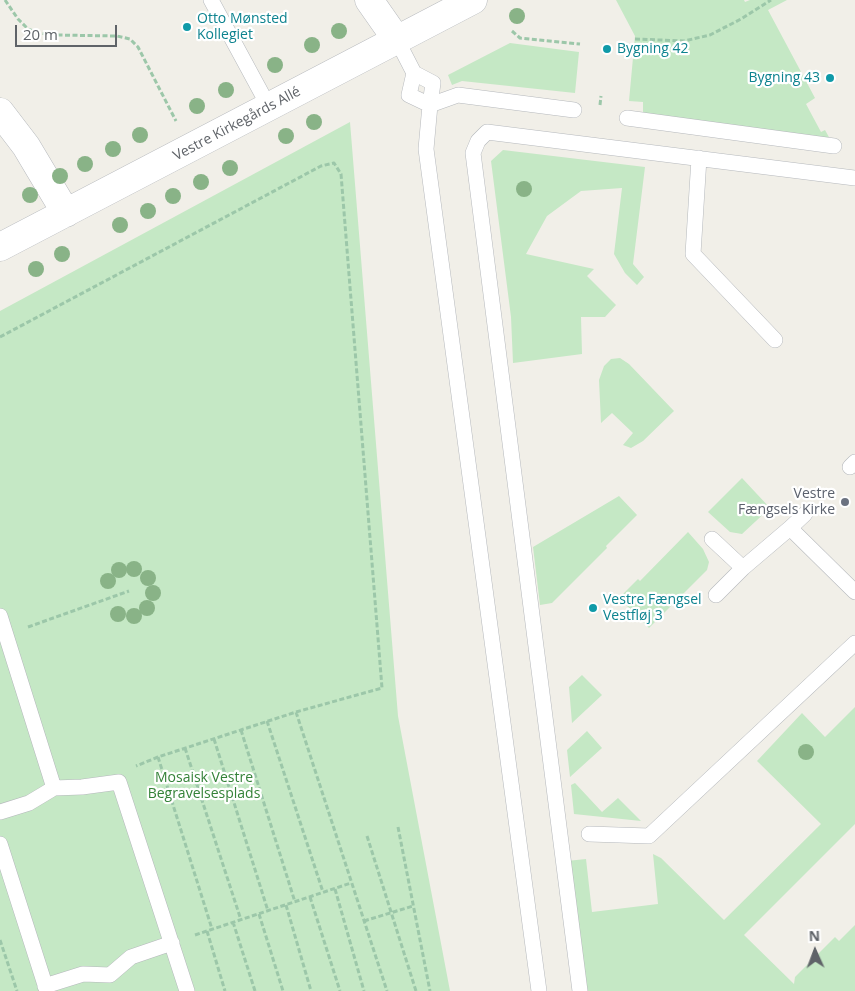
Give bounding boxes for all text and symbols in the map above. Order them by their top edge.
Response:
place label: Otto Mønsted Kollegiet [197,11,288,44]
scale bar [18,15,120,47]
marker: Otto Mønsted Kollegiet [181,21,193,33]
text: 20 m [23,24,58,44]
place label: Bygning 42 [617,41,689,57]
marker: Bygning 42 [601,43,613,55]
place label: Bygning 43 [748,70,820,86]
marker: Bygning 43 [824,72,836,84]
street label: Vestre Kirkegårds Allé [170,83,304,165]
place label: Vestre Fængsels Kirke [738,486,835,518]
marker: Vestre Fængsels Kirke [839,496,851,508]
place label: Vestre Fængsel Vestfløj 3 [603,592,702,624]
marker: Vestre Fængsel Vestfløj 3 [587,602,599,614]
park label: Mosaisk Vestre Begravelsesplads [148,770,260,802]
north arrow [790,926,840,976]
text: N [808,926,820,945]

